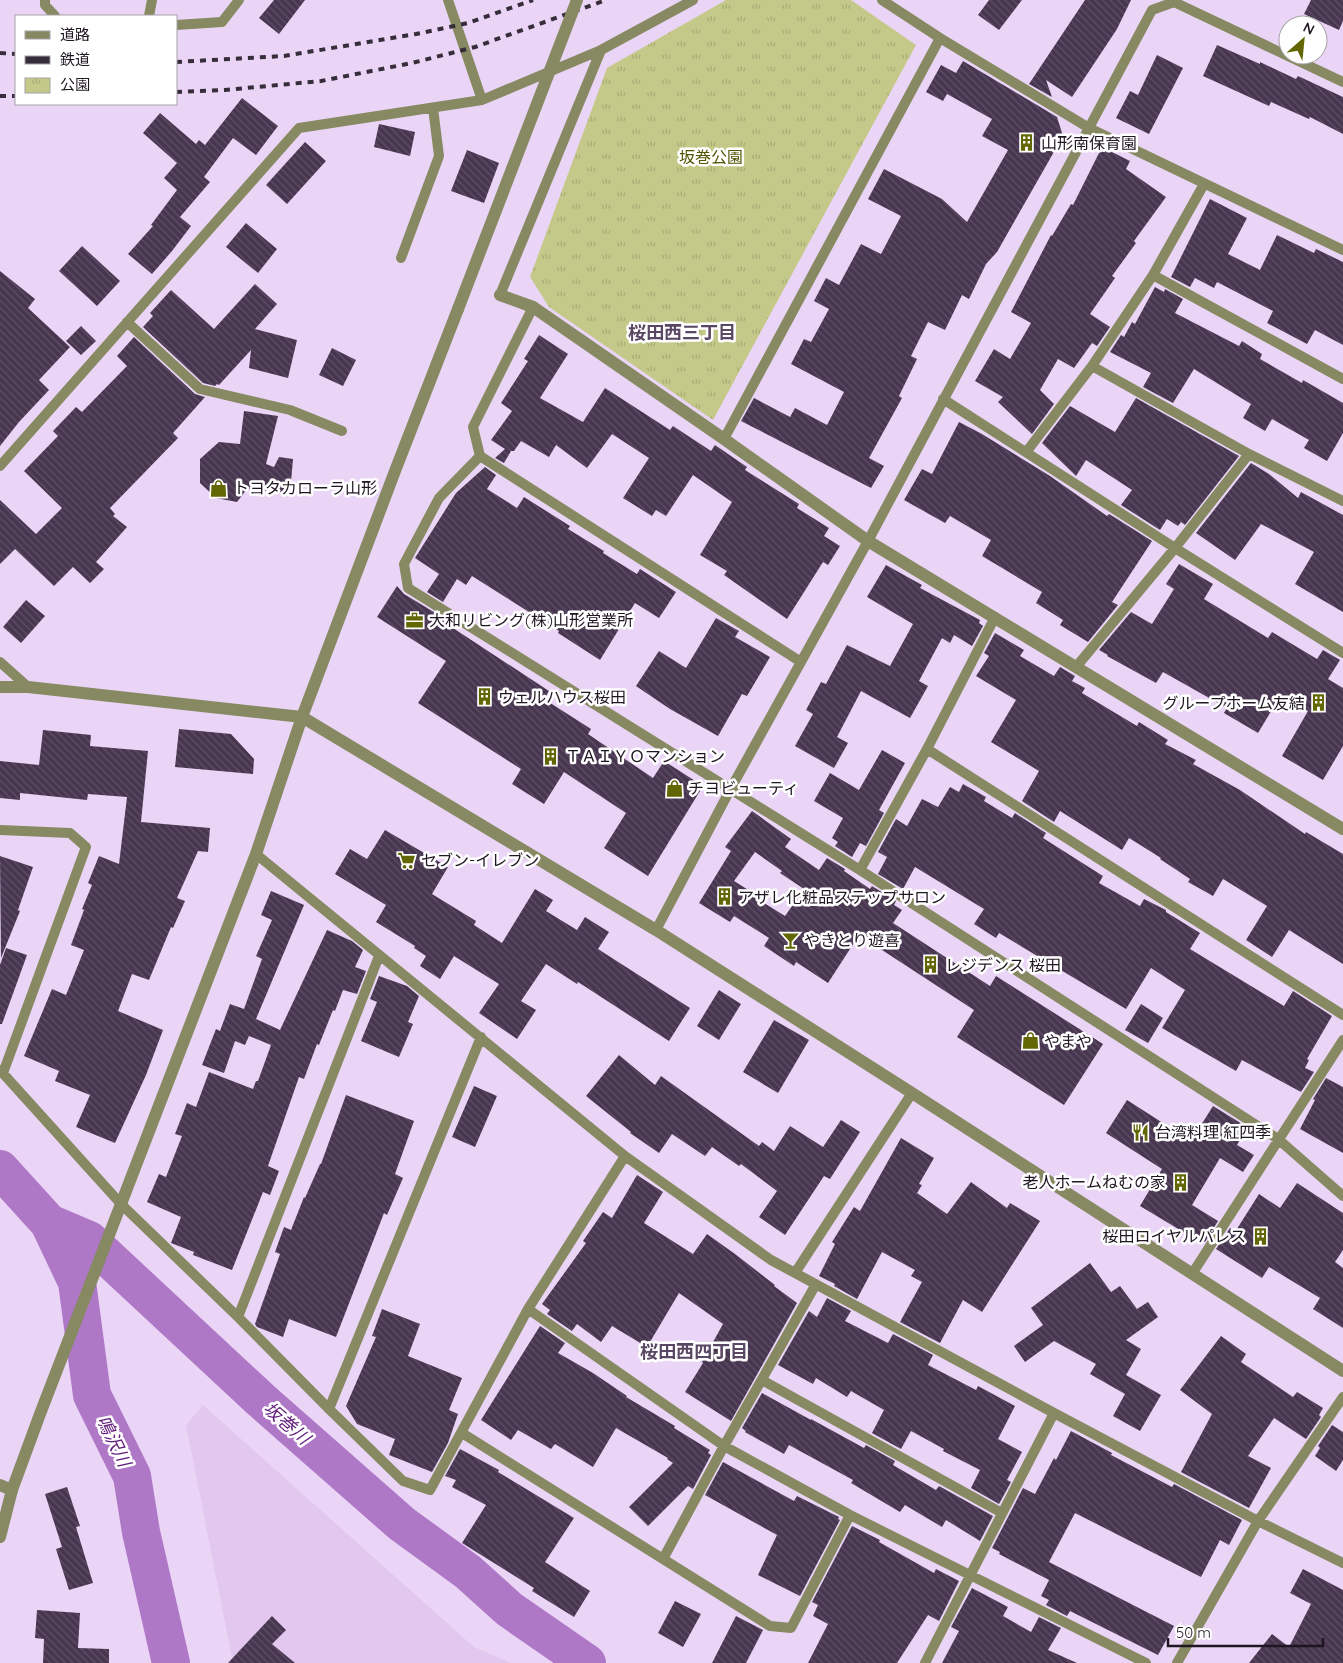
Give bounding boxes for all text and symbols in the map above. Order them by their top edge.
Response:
legend [15,15,178,105]
north arrow [1278,15,1328,65]
text: N [1300,18,1318,39]
text: 道路 [60,25,90,44]
text: 鉄道 [60,50,90,69]
text: 公園 [60,75,90,94]
building icon: 山形南保育園 [1017,133,1037,153]
place label: 山形南保育園 [1041,133,1137,153]
park label: 坂巻公園 [679,147,743,167]
district label: 桜田西三丁目 [628,321,736,344]
shop icon: トヨタカローラ山形 [209,478,229,498]
place label: トヨタカローラ山形 [233,478,377,498]
office icon: 大和リビング(株)山形営業所 [405,610,425,630]
place label: 大和リビング(株)山形営業所 [429,610,633,630]
building icon: ウェルハウス桜田 [474,687,494,707]
place label: ウェルハウス桜田 [498,687,626,707]
place label: グループホーム友結 [1162,693,1305,713]
building icon: グループホーム友結 [1309,693,1329,713]
building icon: ＴＡＩＹＯマンション [541,746,561,766]
place label: ＴＡＩＹＯマンション [565,746,725,766]
shop icon: チヨビューティ [664,778,684,798]
place label: チヨビューティ [688,778,799,798]
supermarket icon: セブン-イレブン [397,850,417,870]
place label: セブン-イレブン [421,850,539,870]
building icon: アザレ化粧品ステップサロン [714,887,734,907]
place label: アザレ化粧品ステップサロン [738,887,946,907]
bar icon: やきとり遊喜 [780,930,800,950]
place label: やきとり遊喜 [804,930,900,950]
building icon: レジデンス 桜田 [921,955,941,975]
place label: レジデンス 桜田 [945,955,1061,975]
shop icon: やまや [1020,1031,1040,1051]
place label: やまや [1044,1031,1092,1051]
restaurant icon: 台湾料理 紅四季 [1131,1122,1151,1142]
place label: 台湾料理 紅四季 [1155,1122,1271,1142]
place label: 老人ホームねむの家 [1022,1172,1166,1192]
building icon: 老人ホームねむの家 [1170,1172,1190,1192]
place label: 桜田ロイヤルパレス [1102,1226,1246,1246]
building icon: 桜田ロイヤルパレス [1250,1226,1270,1246]
district label: 桜田西四丁目 [640,1340,748,1363]
water label: 坂巻川 [259,1397,316,1451]
water label: 鳴沢川 [92,1412,137,1472]
scale bar [1168,1616,1323,1648]
text: 50 m [1176,1623,1211,1642]

